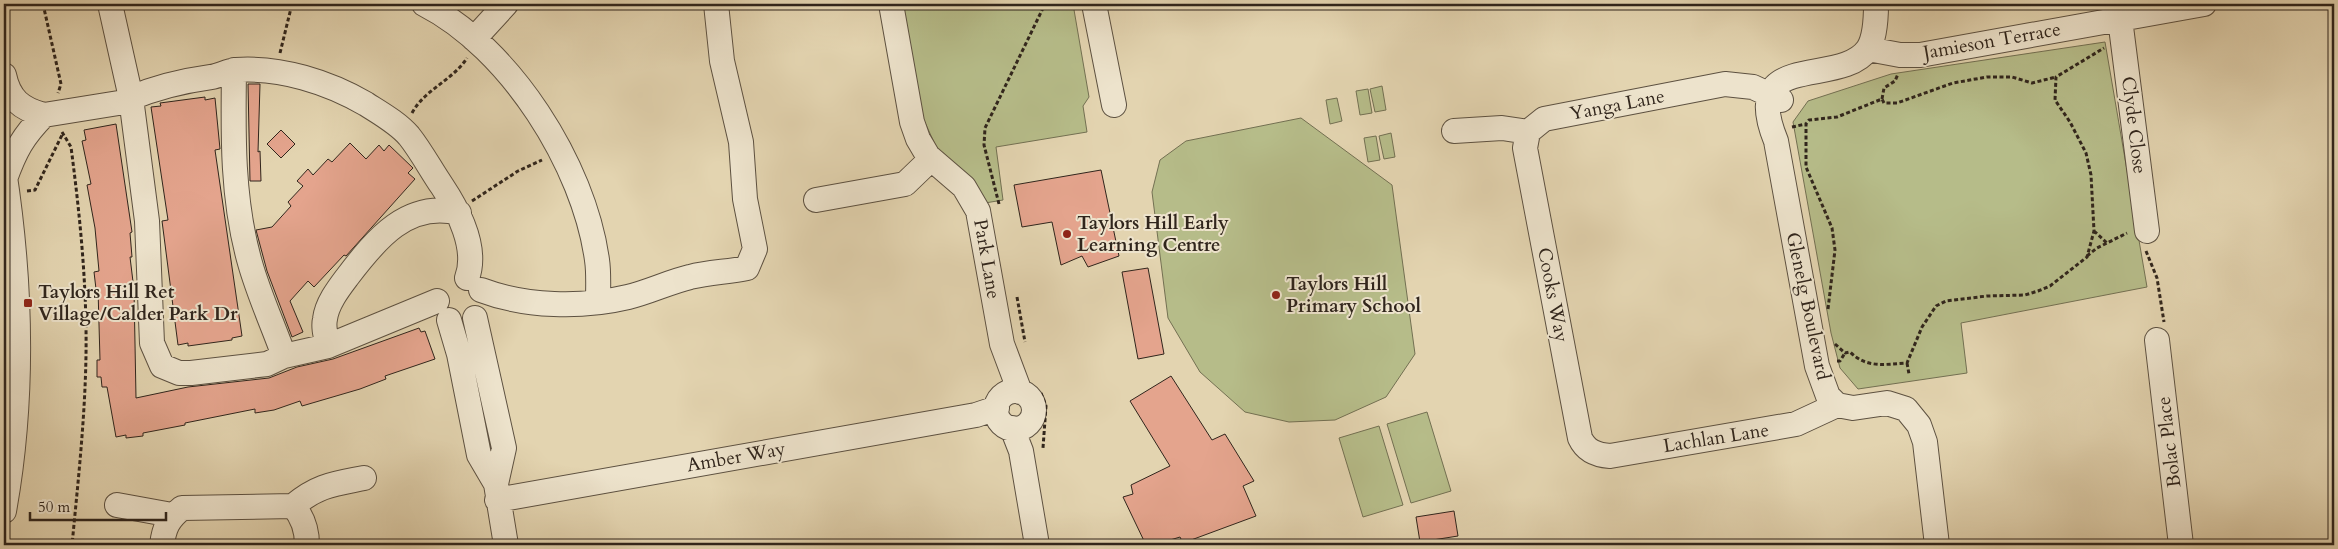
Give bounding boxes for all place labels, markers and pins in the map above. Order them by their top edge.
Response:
place label: Taylors Hill Early Learning Centre [1077,210,1229,258]
marker: Taylors Hill Early Learning Centre [1061,228,1073,240]
place label: Taylors Hill Primary School [1286,271,1422,319]
place label: Taylors Hill Ret Village/Calder Park Dr [38,279,238,327]
marker: Taylors Hill Primary School [1270,289,1282,301]
marker: Taylors Hill Ret Village/Calder Park Dr [22,297,34,309]

